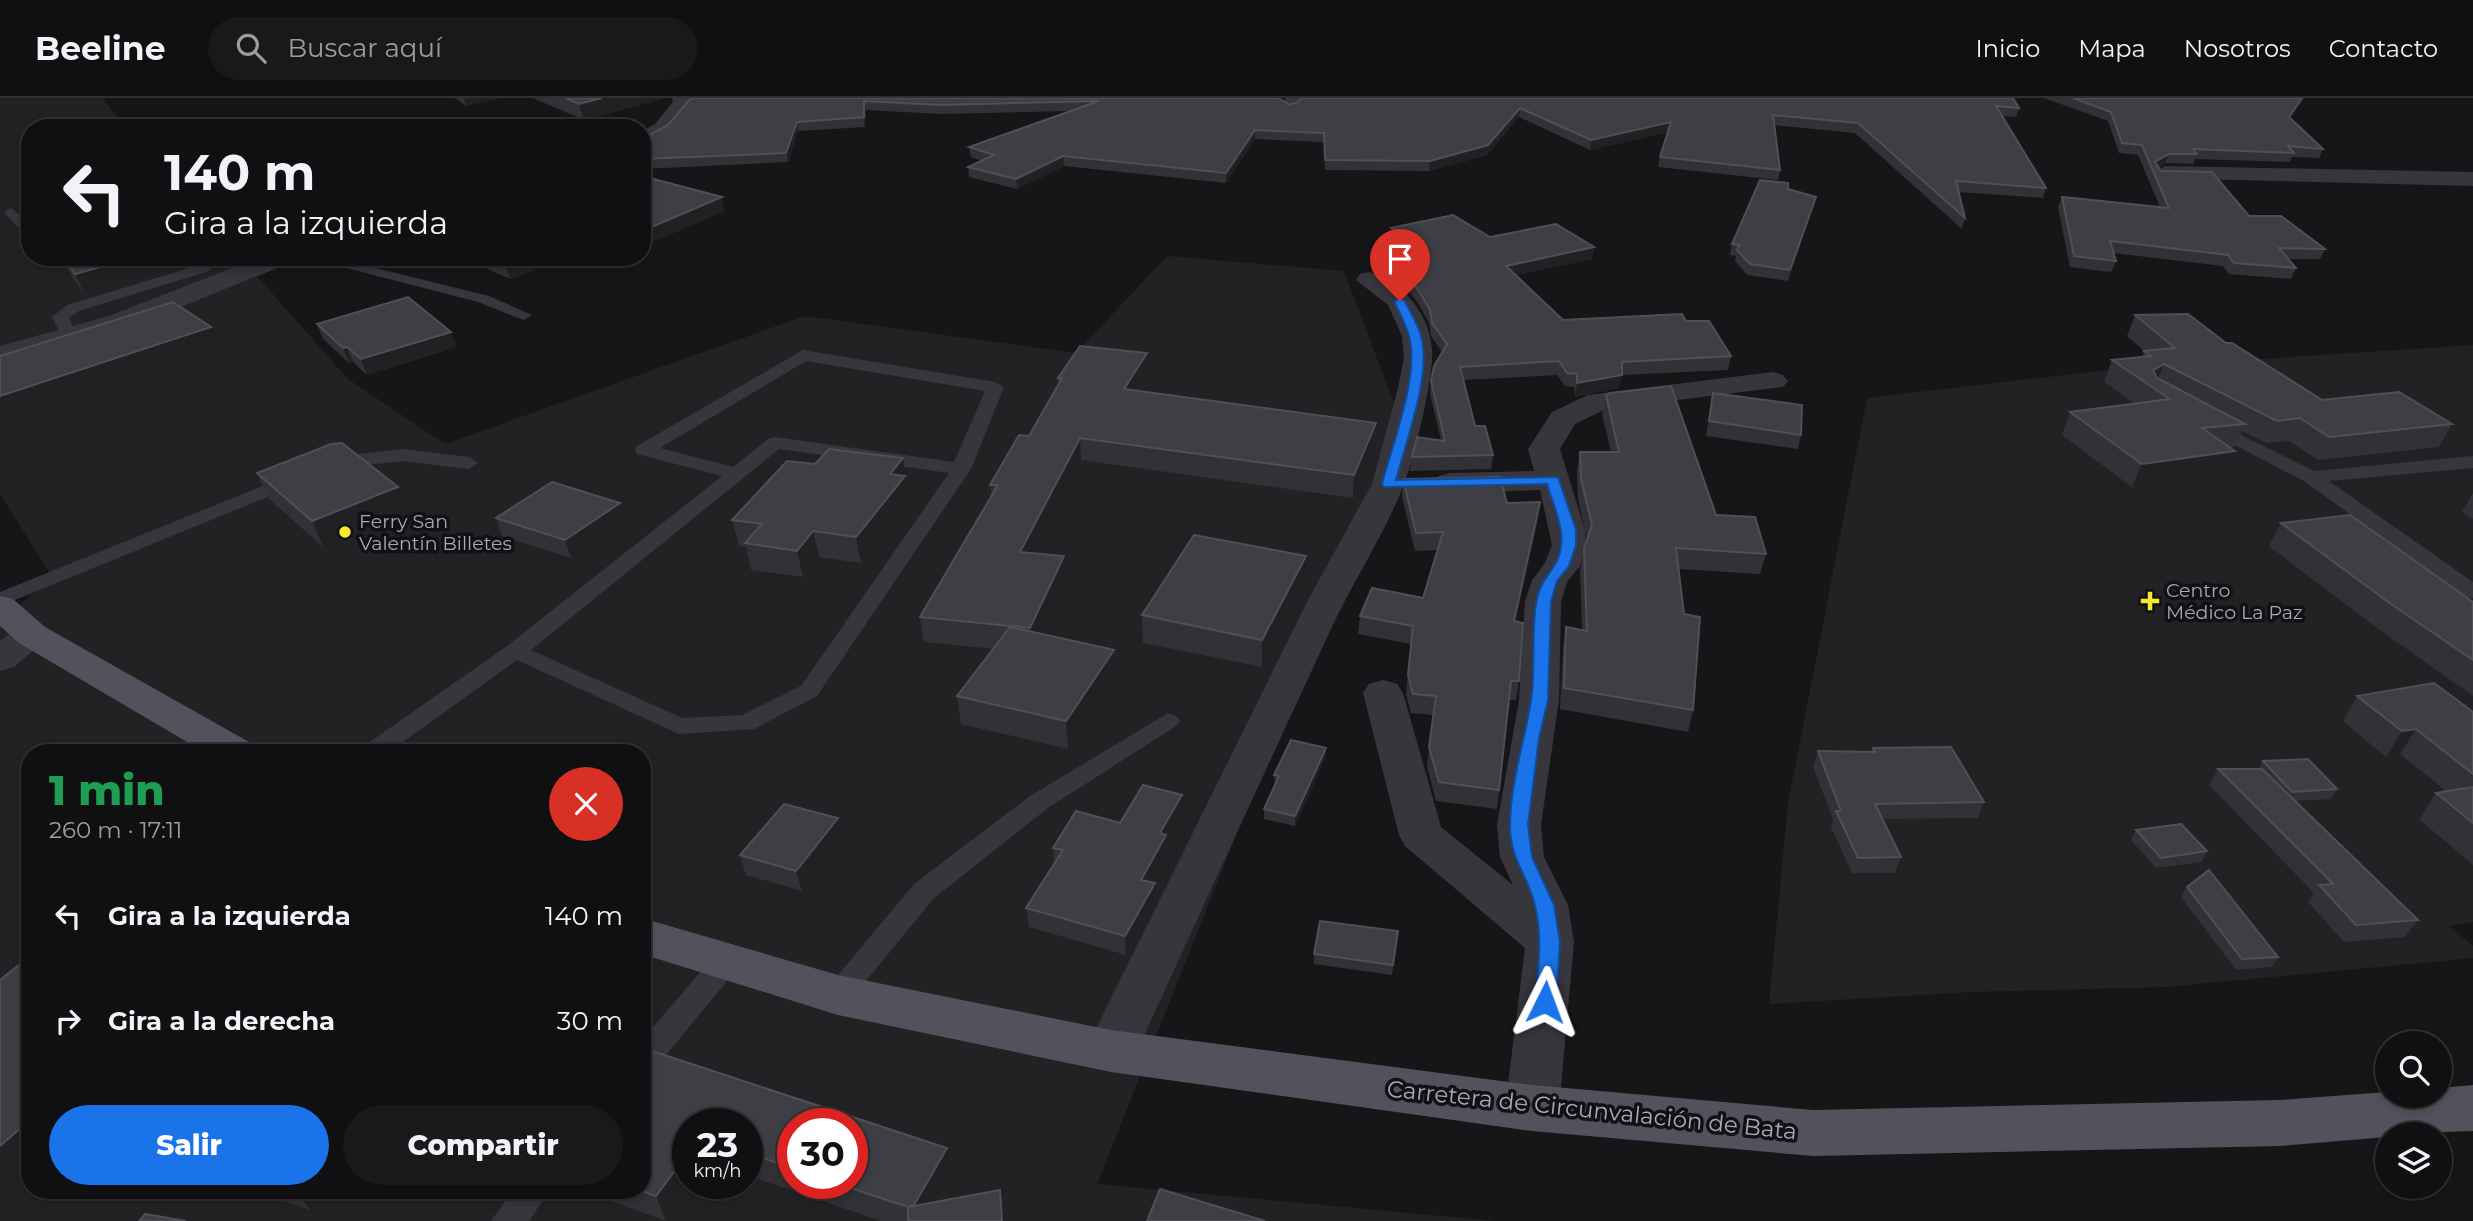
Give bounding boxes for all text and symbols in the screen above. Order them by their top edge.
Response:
search box [208,17,698,80]
text: Beeline [35,28,166,68]
icon: search [232,29,270,67]
text: Buscar aquí [288,32,442,64]
text: Inicio [1975,34,2040,63]
text: Mapa [2078,34,2146,63]
text: Nosotros [2184,34,2291,63]
text: Contacto [2329,34,2438,63]
text: 140 m [164,143,316,202]
icon: left [49,147,140,238]
text: Gira a la izquierda [164,203,448,242]
pin [1370,229,1430,301]
icon: arrive [1381,240,1419,278]
place label: Ferry San Valentín Billetes [359,510,512,555]
marker: Ferry San Valentín Billetes [337,524,353,540]
place label: Centro Médico La Paz [2166,579,2303,624]
marker: Centro Médico La Paz [2140,591,2160,611]
text: 1 min [49,764,165,816]
button: close [549,767,623,841]
text: 260 m · 17:11 [49,816,182,844]
icon: left [49,897,87,935]
text: Gira a la izquierda [108,900,351,932]
text: 140 m [545,900,623,932]
position arrow [1508,965,1582,1039]
icon: right [49,1002,87,1040]
text: Gira a la derecha [108,1005,335,1037]
text: 30 m [557,1005,623,1037]
map controls [2375,1031,2452,1199]
button: search [2375,1031,2452,1108]
street label: Carretera de Circunvalación de Bata [1386,1075,1798,1145]
button: Salir [49,1105,329,1185]
button: Compartir [343,1105,623,1185]
speed limit sign: 30 [777,1108,868,1199]
button: layers [2375,1122,2452,1199]
text: 23 [697,1123,738,1166]
text: km/h [693,1160,742,1182]

